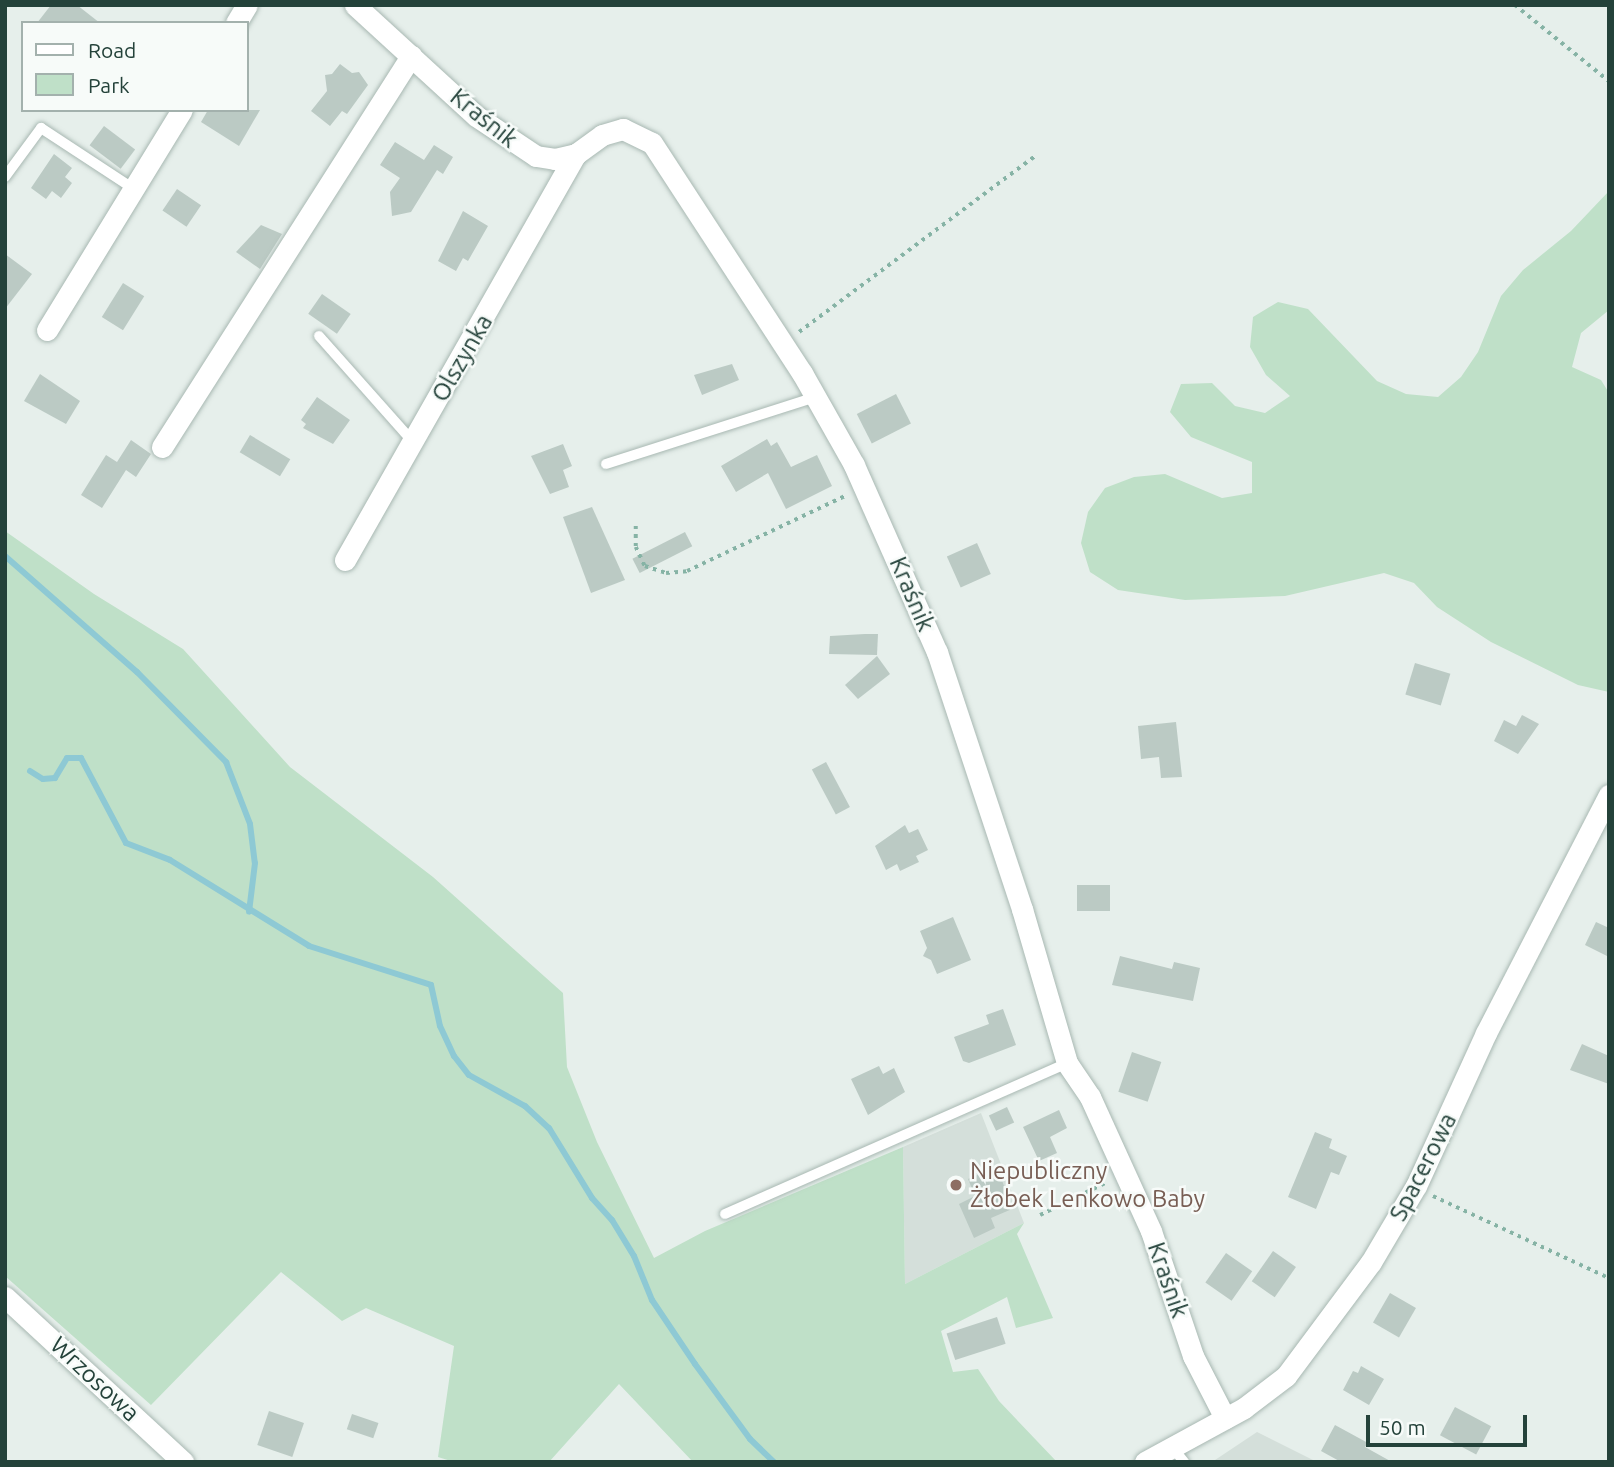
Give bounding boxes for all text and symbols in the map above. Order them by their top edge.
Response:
legend [21,21,248,112]
text: Road [88,38,136,62]
text: Park [88,73,130,97]
street label: Kraśnik [445,82,523,154]
street label: Olszynka [426,309,498,407]
street label: Kraśnik [883,552,941,636]
street label: Spacerowa [1384,1108,1462,1226]
place label: Niepubliczny Żłobek Lenkowo Baby [970,1157,1205,1213]
marker: Niepubliczny Żłobek Lenkowo Baby [948,1177,964,1193]
street label: Kraśnik [1142,1238,1194,1322]
street label: Wrzosowa [45,1331,145,1427]
scale bar [1369,1400,1530,1444]
text: 50 m [1379,1415,1426,1439]

